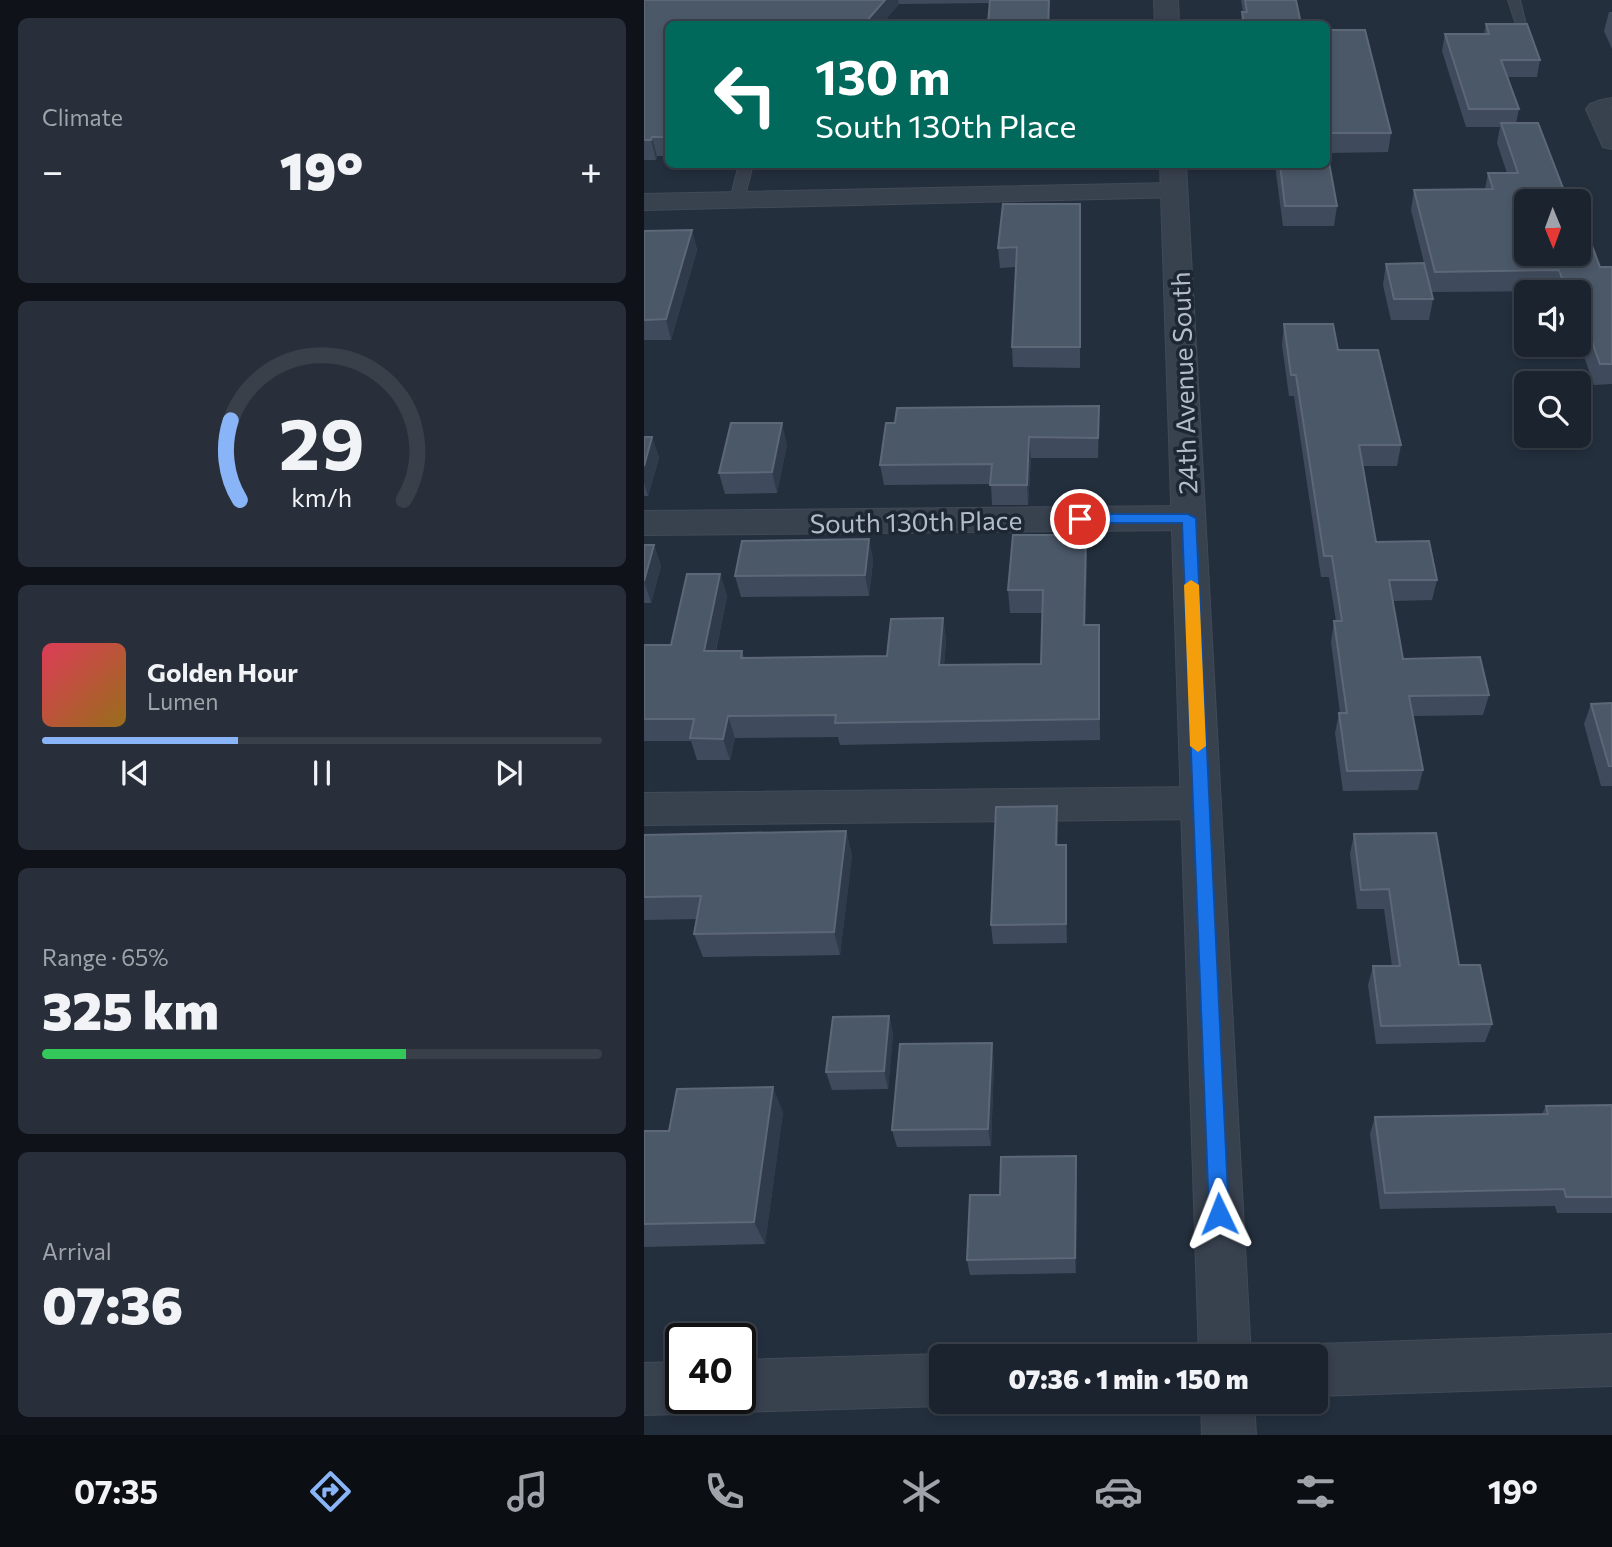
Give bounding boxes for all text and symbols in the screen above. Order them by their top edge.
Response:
text: 130 m [815,45,950,105]
icon: left [700,49,791,140]
text: Climate [42,103,123,131]
text: South 130th Place [815,105,1076,145]
text: 19° [280,137,363,201]
text: − [42,146,64,193]
text: + [580,146,602,193]
north arrow [1514,189,1591,266]
map controls [1514,189,1591,448]
street label: 24th Avenue South [1164,271,1202,495]
button: sound [1514,280,1591,357]
button: search [1514,371,1591,448]
text: 29 [279,397,365,486]
text: km/h [292,482,352,512]
pin [1050,489,1110,549]
icon: arrive [1061,500,1099,538]
street label: South 130th Place [810,504,1022,538]
text: Golden Hour [147,656,298,687]
text: Lumen [147,687,218,715]
icon: previous [116,754,154,792]
icon: pause [303,754,341,792]
icon: next [490,754,528,792]
text: Range · 65% [42,943,169,971]
text: 325 km [42,977,219,1041]
position arrow [1182,1177,1256,1251]
text: Arrival [42,1237,112,1265]
text: 07:36 [42,1271,183,1335]
speed limit sign: 40 [665,1323,756,1414]
text: 07:36 · 1 min · 150 m [1009,1363,1248,1394]
icon: directions [306,1467,355,1516]
icon: music [503,1467,552,1516]
icon: phone [700,1467,749,1516]
icon: climate [897,1467,946,1516]
icon: car [1094,1467,1143,1516]
icon: filters [1291,1467,1340,1516]
text: 07:35 [74,1471,158,1511]
text: 19° [1488,1471,1538,1511]

